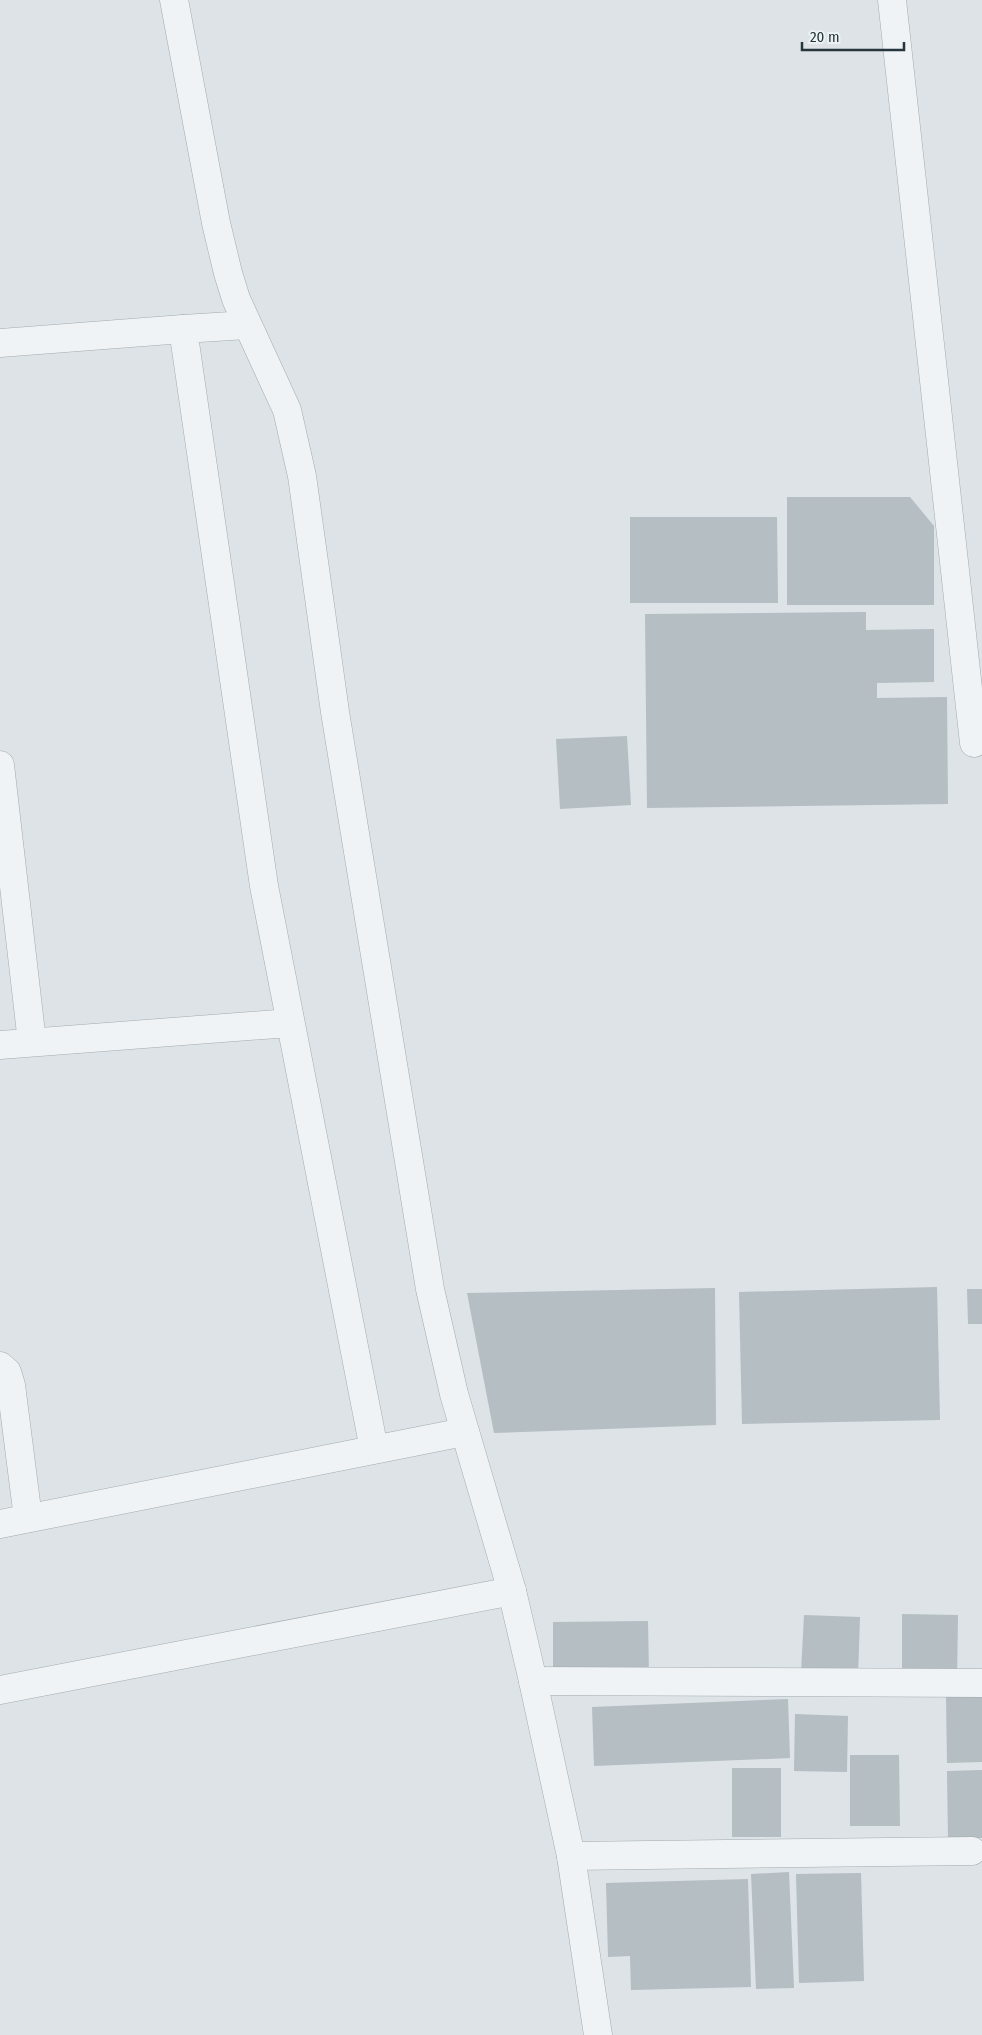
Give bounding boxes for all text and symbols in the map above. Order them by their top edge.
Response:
scale bar [802,20,904,52]
text: 20 m [810,28,840,46]

